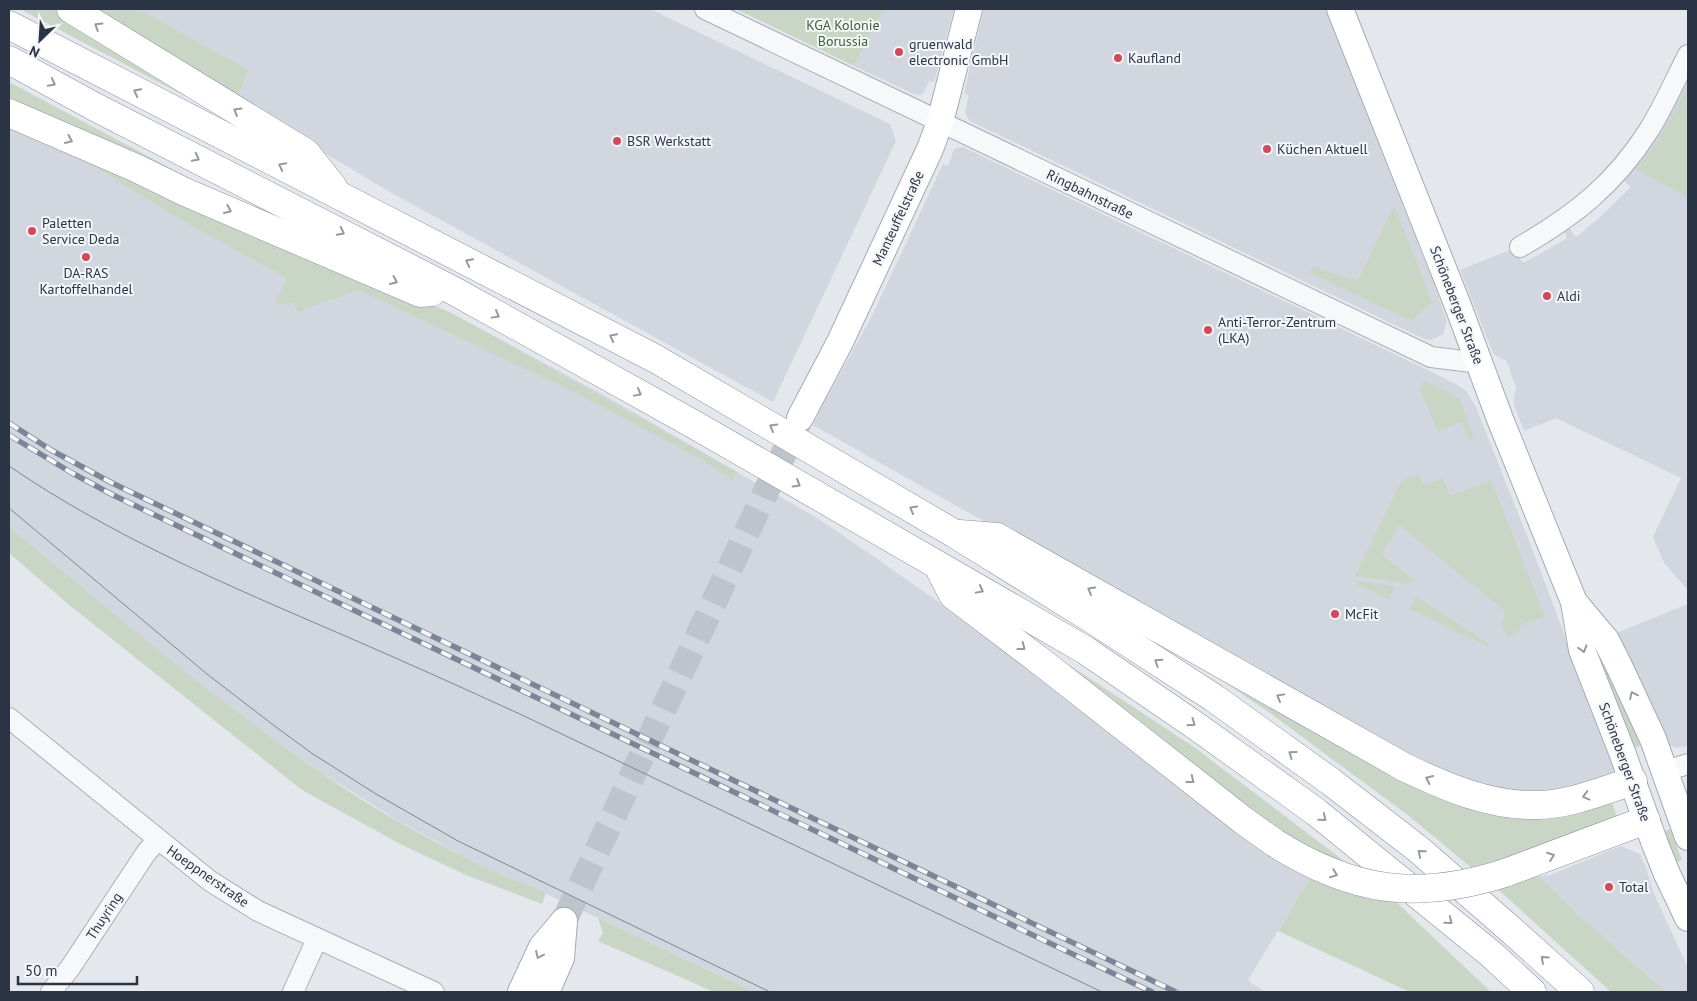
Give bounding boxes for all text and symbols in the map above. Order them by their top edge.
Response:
north arrow [15,15,65,65]
park label: KGA Kolonie Borussia [806,16,880,50]
one-way arrow [95,22,104,32]
place label: gruenwald electronic GmbH [909,35,1009,69]
text: N [27,42,42,62]
marker: gruenwald electronic GmbH [893,46,905,58]
place label: Kaufland [1128,49,1181,67]
marker: Kaufland [1112,52,1124,64]
one-way arrow [46,77,55,87]
one-way arrow [133,87,142,98]
one-way arrow [233,108,242,118]
place label: BSR Werkstatt [627,132,711,150]
one-way arrow [64,134,73,144]
marker: BSR Werkstatt [611,135,623,147]
place label: Küchen Aktuell [1277,140,1368,158]
marker: Küchen Aktuell [1261,143,1273,155]
one-way arrow [191,152,200,162]
one-way arrow [278,162,287,172]
street label: Ringbahnstraße [1043,165,1137,223]
street label: Manteuffelstraße [868,168,928,268]
one-way arrow [223,204,232,215]
place label: Paletten Service Deda [42,214,119,248]
marker: Paletten Service Deda [26,225,38,237]
one-way arrow [336,226,345,236]
street label: Schöneberger Straße [1426,243,1488,367]
marker: DA-RAS Kartoffelhandel [80,251,92,263]
one-way arrow [465,258,474,268]
place label: DA-RAS Kartoffelhandel [39,264,133,298]
one-way arrow [389,275,398,286]
place label: Aldi [1557,287,1581,305]
marker: Aldi [1541,290,1553,302]
one-way arrow [491,308,500,318]
place label: Anti-Terror-Zentrum (LKA) [1218,313,1336,347]
marker: Anti-Terror-Zentrum (LKA) [1202,324,1214,336]
one-way arrow [609,333,618,343]
one-way arrow [633,387,642,397]
one-way arrow [769,423,778,433]
one-way arrow [792,478,801,488]
one-way arrow [910,505,919,515]
one-way arrow [975,584,984,594]
one-way arrow [1087,587,1096,597]
place label: McFit [1345,605,1378,623]
marker: McFit [1329,608,1341,620]
one-way arrow [1016,641,1026,650]
one-way arrow [1577,645,1587,653]
one-way arrow [1155,659,1164,668]
one-way arrow [1629,691,1639,700]
one-way arrow [1277,694,1286,704]
street label: Schöneberger Straße [1595,700,1655,824]
one-way arrow [1186,717,1195,726]
one-way arrow [1288,751,1298,760]
one-way arrow [1185,774,1194,782]
one-way arrow [1425,774,1434,785]
one-way arrow [1582,790,1591,801]
one-way arrow [1317,813,1326,821]
street label: Hoeppnerstraße [163,841,253,911]
one-way arrow [1418,849,1427,858]
one-way arrow [1546,852,1555,862]
one-way arrow [1329,868,1338,878]
place label: Total [1619,878,1648,896]
marker: Total [1603,881,1615,893]
street label: Thuyring [82,889,126,943]
one-way arrow [1444,915,1453,924]
one-way arrow [535,949,545,958]
scale bar [18,954,136,986]
one-way arrow [1540,956,1549,965]
text: 50 m [25,961,58,980]

